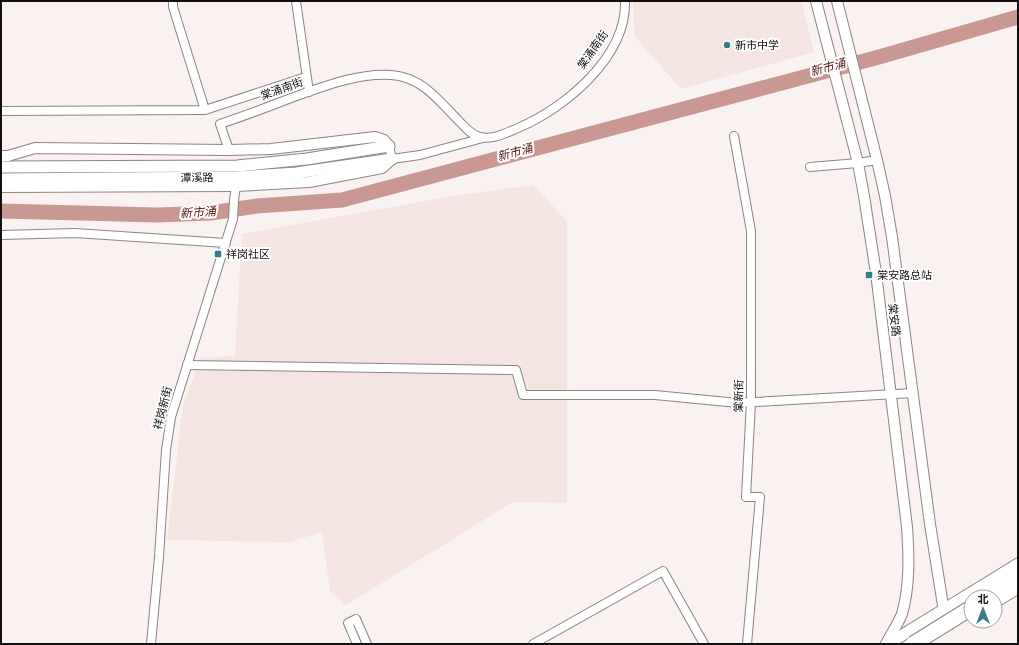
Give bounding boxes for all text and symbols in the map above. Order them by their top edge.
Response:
street label: 棠涌南街 [574,28,612,72]
place label: 新市中学 [735,38,779,53]
marker: 新市中学 [722,40,732,50]
water label: 新市涌 [808,55,850,81]
street label: 棠涌南街 [259,74,305,104]
water label: 新市涌 [495,140,537,166]
street label: 潭溪路 [180,170,214,186]
water label: 新市涌 [179,203,219,223]
place label: 祥岗社区 [226,247,270,262]
marker: 祥岗社区 [213,249,223,259]
place label: 棠安路总站 [877,268,932,283]
marker: 棠安路总站 [864,270,874,280]
street label: 棠安路 [885,303,903,337]
street label: 棠新街 [731,379,747,413]
street label: 祥岗新街 [150,385,176,431]
north arrow [963,589,1003,629]
text: 北 [978,592,989,607]

